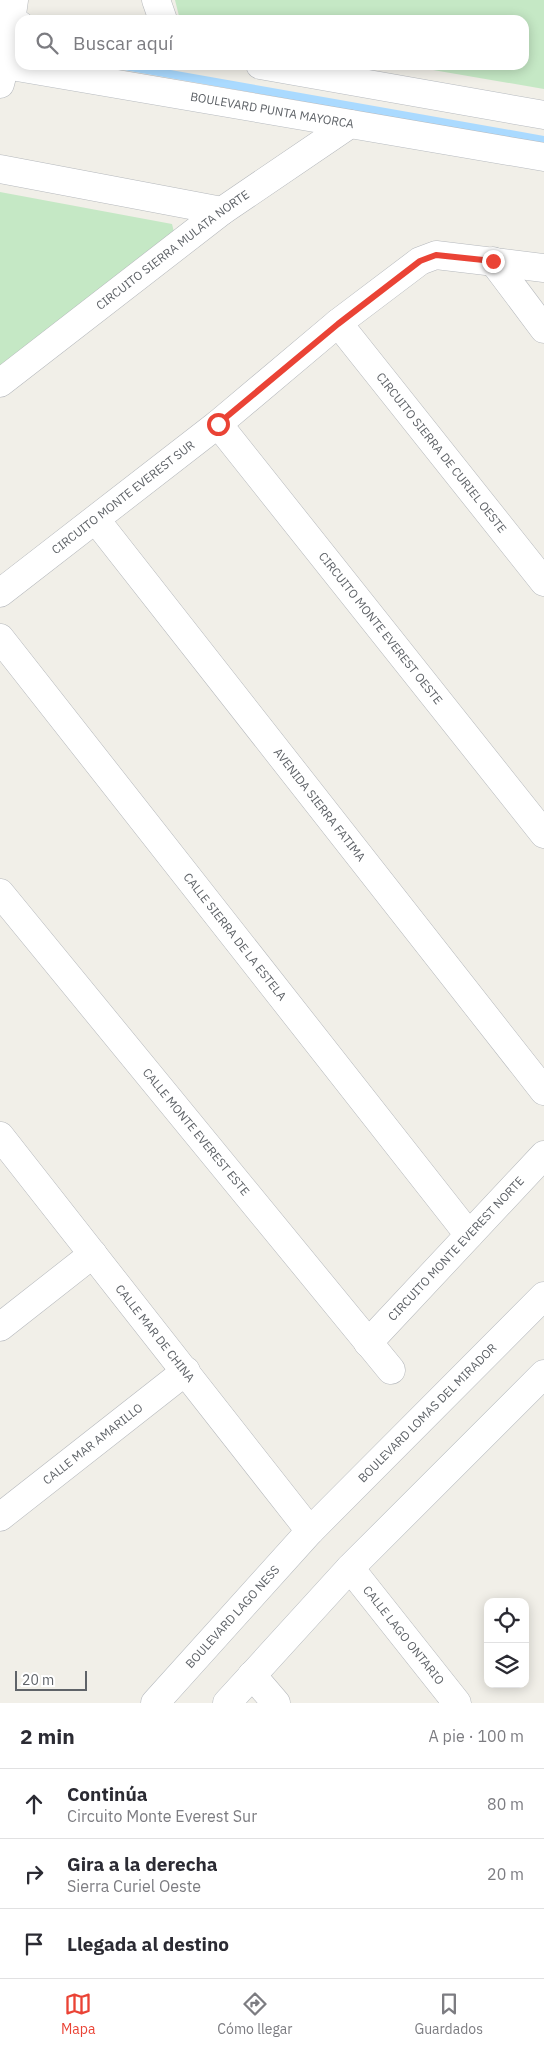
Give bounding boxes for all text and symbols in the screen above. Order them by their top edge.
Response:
search box [15,15,529,70]
icon: search [33,29,61,57]
text: Buscar aquí [73,31,173,55]
street label: BOULEVARD PUNTA MAYORCA [189,89,355,131]
street label: CIRCUITO SIERRA MULATA NORTE [93,187,252,313]
route end [482,250,505,273]
street label: CIRCUITO SIERRA DE CURIEL OESTE [373,369,510,536]
route start [207,413,230,436]
street label: CIRCUITO MONTE EVEREST SUR [49,437,198,557]
street label: CIRCUITO MONTE EVEREST OESTE [316,549,446,707]
street label: AVENIDA SIERRA FATIMA [271,745,369,864]
street label: CALLE SIERRA DE LA ESTELA [180,870,290,1004]
street label: CALLE MONTE EVEREST ESTE [140,1065,253,1199]
street label: CIRCUITO MONTE EVEREST NORTE [385,1173,527,1324]
street label: CALLE MAR DE CHINA [112,1281,198,1385]
street label: BOULEVARD LOMAS DEL MIRADOR [355,1340,500,1485]
street label: CALLE MAR AMARILLO [40,1400,145,1488]
street label: BOULEVARD LAGO NESS [182,1562,282,1671]
street label: CALLE LAGO ONTARIO [360,1583,448,1688]
map controls [484,1598,529,1688]
button: locate [484,1598,529,1643]
button: layers [484,1643,529,1688]
scale bar [15,1668,88,1691]
text: 20 m [22,1671,54,1689]
text: 2 min [20,1722,75,1750]
text: A pie · 100 m [429,1726,524,1746]
text: Continúa [67,1782,148,1806]
icon: ahead [20,1790,48,1818]
text: 80 m [487,1794,524,1814]
text: Circuito Monte Everest Sur [67,1806,257,1826]
text: Gira a la derecha [67,1852,218,1876]
icon: right [20,1860,48,1888]
text: 20 m [487,1864,524,1884]
text: Sierra Curiel Oeste [67,1876,201,1896]
icon: arrive [20,1930,48,1958]
text: Llegada al destino [67,1932,229,1956]
tab: Mapa [61,1990,95,2038]
tab: Cómo llegar [217,1990,292,2038]
tab: Guardados [414,1990,483,2038]

